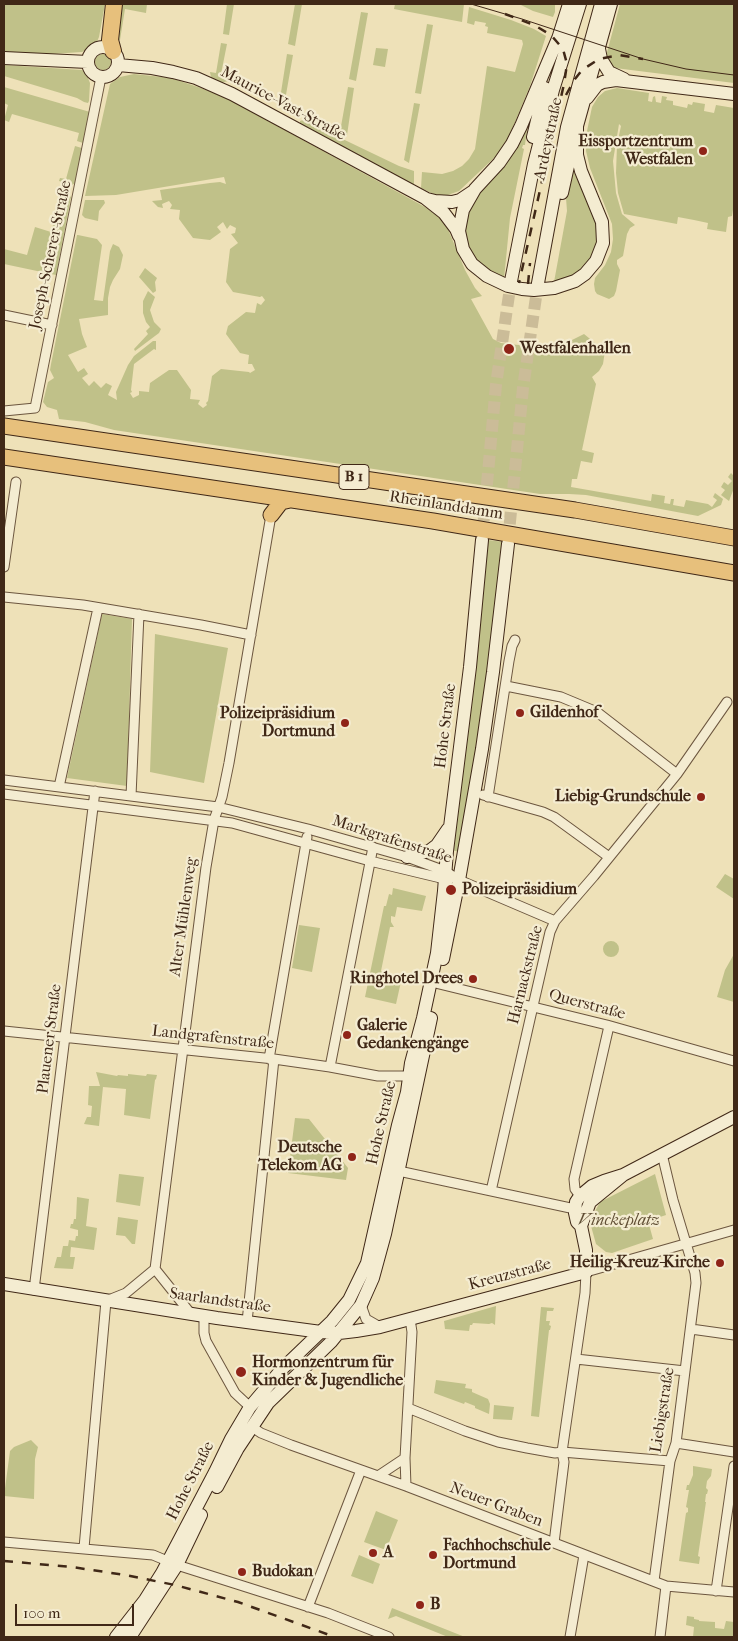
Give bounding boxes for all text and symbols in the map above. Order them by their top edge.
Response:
street label: Maurice-Vast-Straße [217,63,349,145]
street label: Ardeystraße [531,96,567,182]
place label: Eissportzentrum Westfalen [578,132,693,170]
marker: Eissportzentrum Westfalen [697,145,709,157]
street label: Joseph-Scherer-Straße [26,179,76,331]
place label: Westfalenhallen [520,339,631,359]
marker: Westfalenhallen [502,342,516,356]
road number: B 1 [339,464,369,490]
street label: Rheinlanddamm [388,488,504,524]
street label: Hohe Straße [431,682,461,770]
place label: Gildenhof [530,703,598,723]
place label: Polizeipräsidium Dortmund [220,704,335,742]
marker: Gildenhof [514,707,526,719]
marker: Polizeipräsidium Dortmund [339,717,351,729]
place label: Liebig-Grundschule [555,787,691,807]
marker: Liebig-Grundschule [695,791,707,803]
street label: Markgrafenstraße [330,812,454,868]
street label: Alter Mühlenweg [166,856,202,978]
place label: Polizeipräsidium [462,880,577,900]
marker: Polizeipräsidium [444,883,458,897]
street label: Harnackstraße [504,924,548,1026]
place label: Ringhotel Drees [350,969,463,989]
marker: Ringhotel Drees [467,973,479,985]
street label: Plauener Straße [34,983,66,1095]
street label: Querstraße [547,986,627,1024]
place label: Galerie Gedankengänge [357,1016,469,1054]
street label: Landgrafenstraße [151,1022,275,1054]
marker: Galerie Gedankengänge [341,1029,353,1041]
street label: Hohe Straße [363,1079,401,1167]
place label: Deutsche Telekom AG [258,1138,342,1176]
marker: Deutsche Telekom AG [346,1151,358,1163]
park label: Vinckeplatz [578,1211,660,1231]
place label: Heilig-Kreuz-Kirche [570,1253,710,1273]
street label: Kreuzstraße [467,1255,553,1295]
marker: Heilig-Kreuz-Kirche [714,1257,726,1269]
street label: Saarlandstraße [168,1284,272,1318]
place label: Hormonzentrum für Kinder & Jugendliche [252,1353,403,1391]
marker: Hormonzentrum für Kinder & Jugendliche [234,1365,248,1379]
street label: Liebigstraße [647,1366,679,1454]
street label: Hohe Straße [163,1439,219,1523]
street label: Neuer Graben [447,1478,545,1532]
place label: Fachhochschule Dortmund [443,1536,551,1574]
place label: A [383,1543,393,1563]
marker: A [367,1547,379,1559]
marker: Fachhochschule Dortmund [427,1549,439,1561]
place label: Budokan [252,1562,313,1582]
marker: Budokan [236,1566,248,1578]
scale bar [18,1594,136,1626]
place label: B [430,1595,440,1615]
marker: B [414,1599,426,1611]
text: 100 m [23,1604,61,1622]

